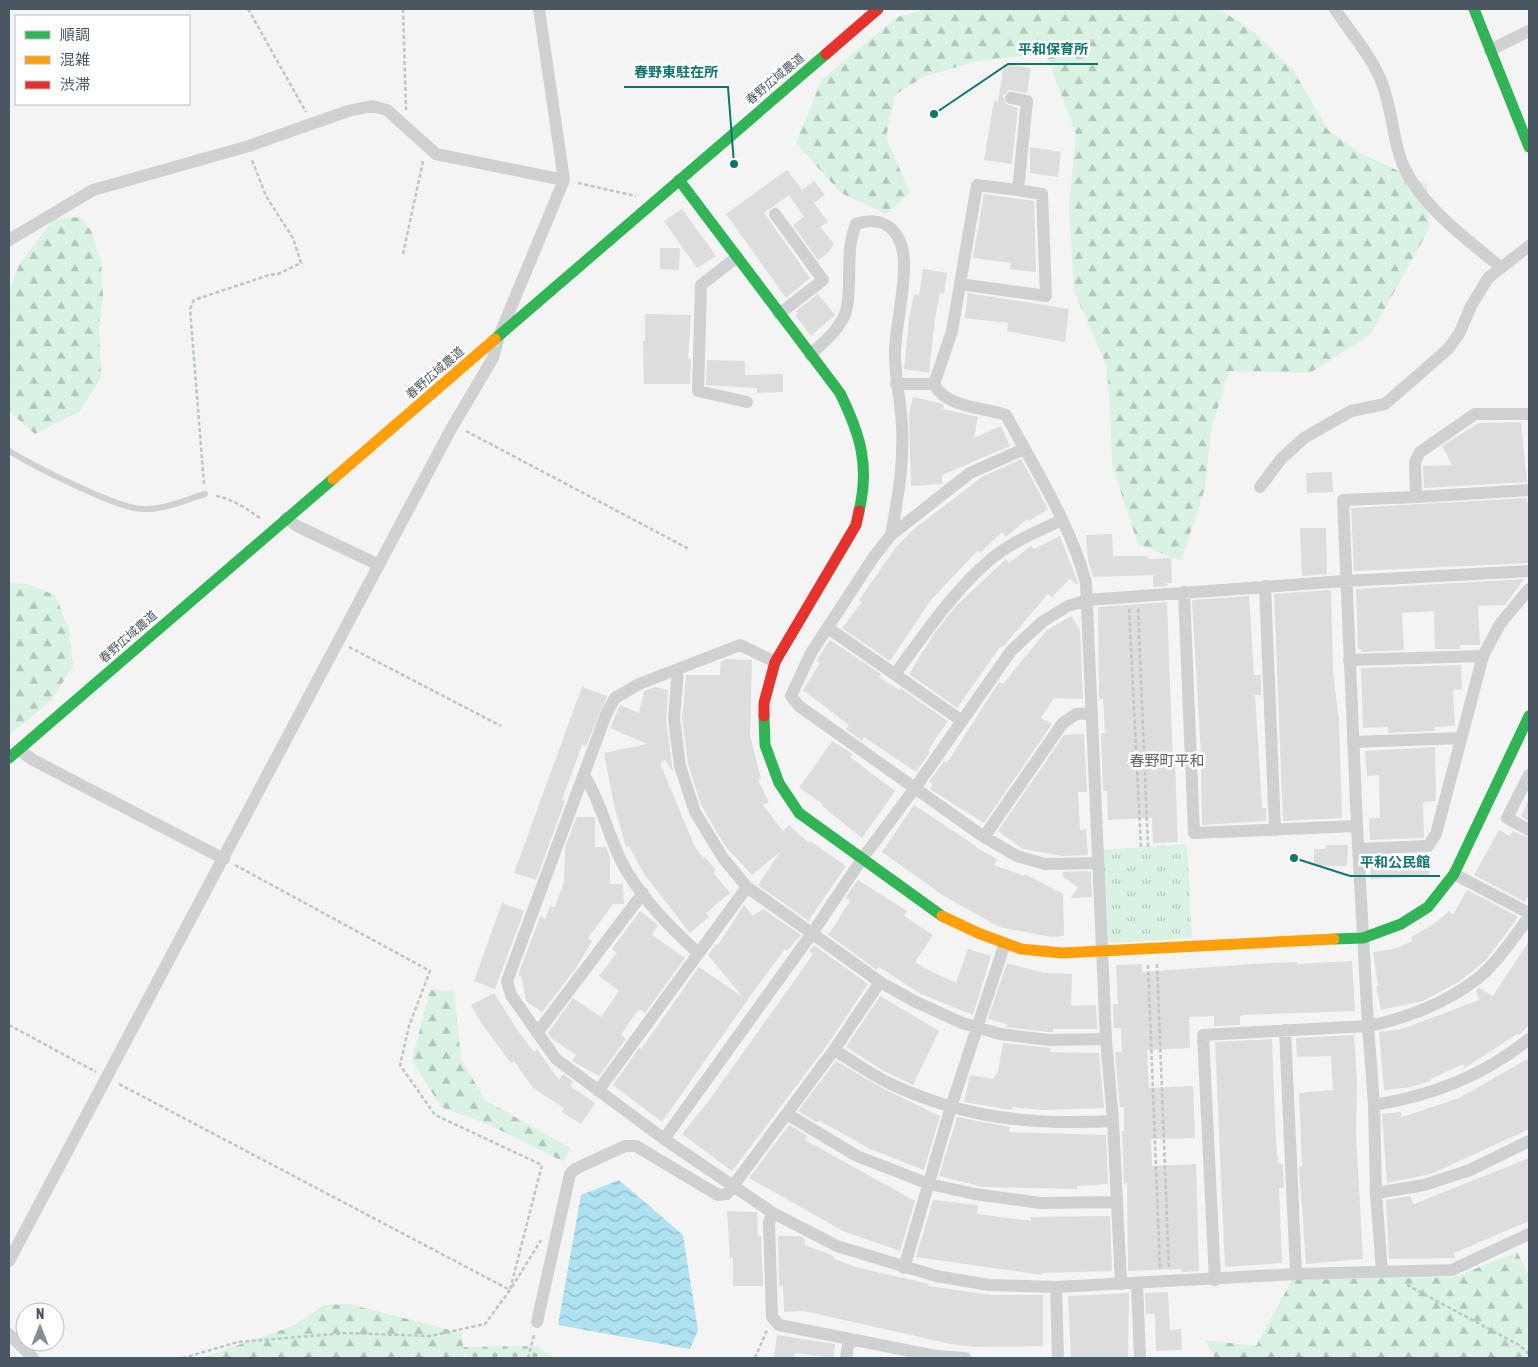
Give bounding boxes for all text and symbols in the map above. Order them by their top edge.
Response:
legend [15,15,190,105]
text: 順調 [60,26,90,43]
callout: 平和保育所 [1008,35,1098,64]
text: 平和保育所 [1018,41,1088,57]
street label: 春野広域農道 [743,50,807,108]
text: 混雑 [60,51,90,68]
callout: 春野東駐在所 [624,58,728,87]
text: 春野東駐在所 [634,64,718,80]
text: 渋滞 [60,76,90,93]
street label: 春野広域農道 [403,344,467,402]
street label: 春野広域農道 [96,608,160,666]
district label: 春野町平和 [1129,752,1205,769]
callout: 平和公民館 [1350,847,1440,876]
text: 平和公民館 [1360,854,1430,870]
north arrow [15,1302,65,1352]
text: N [36,1306,44,1322]

